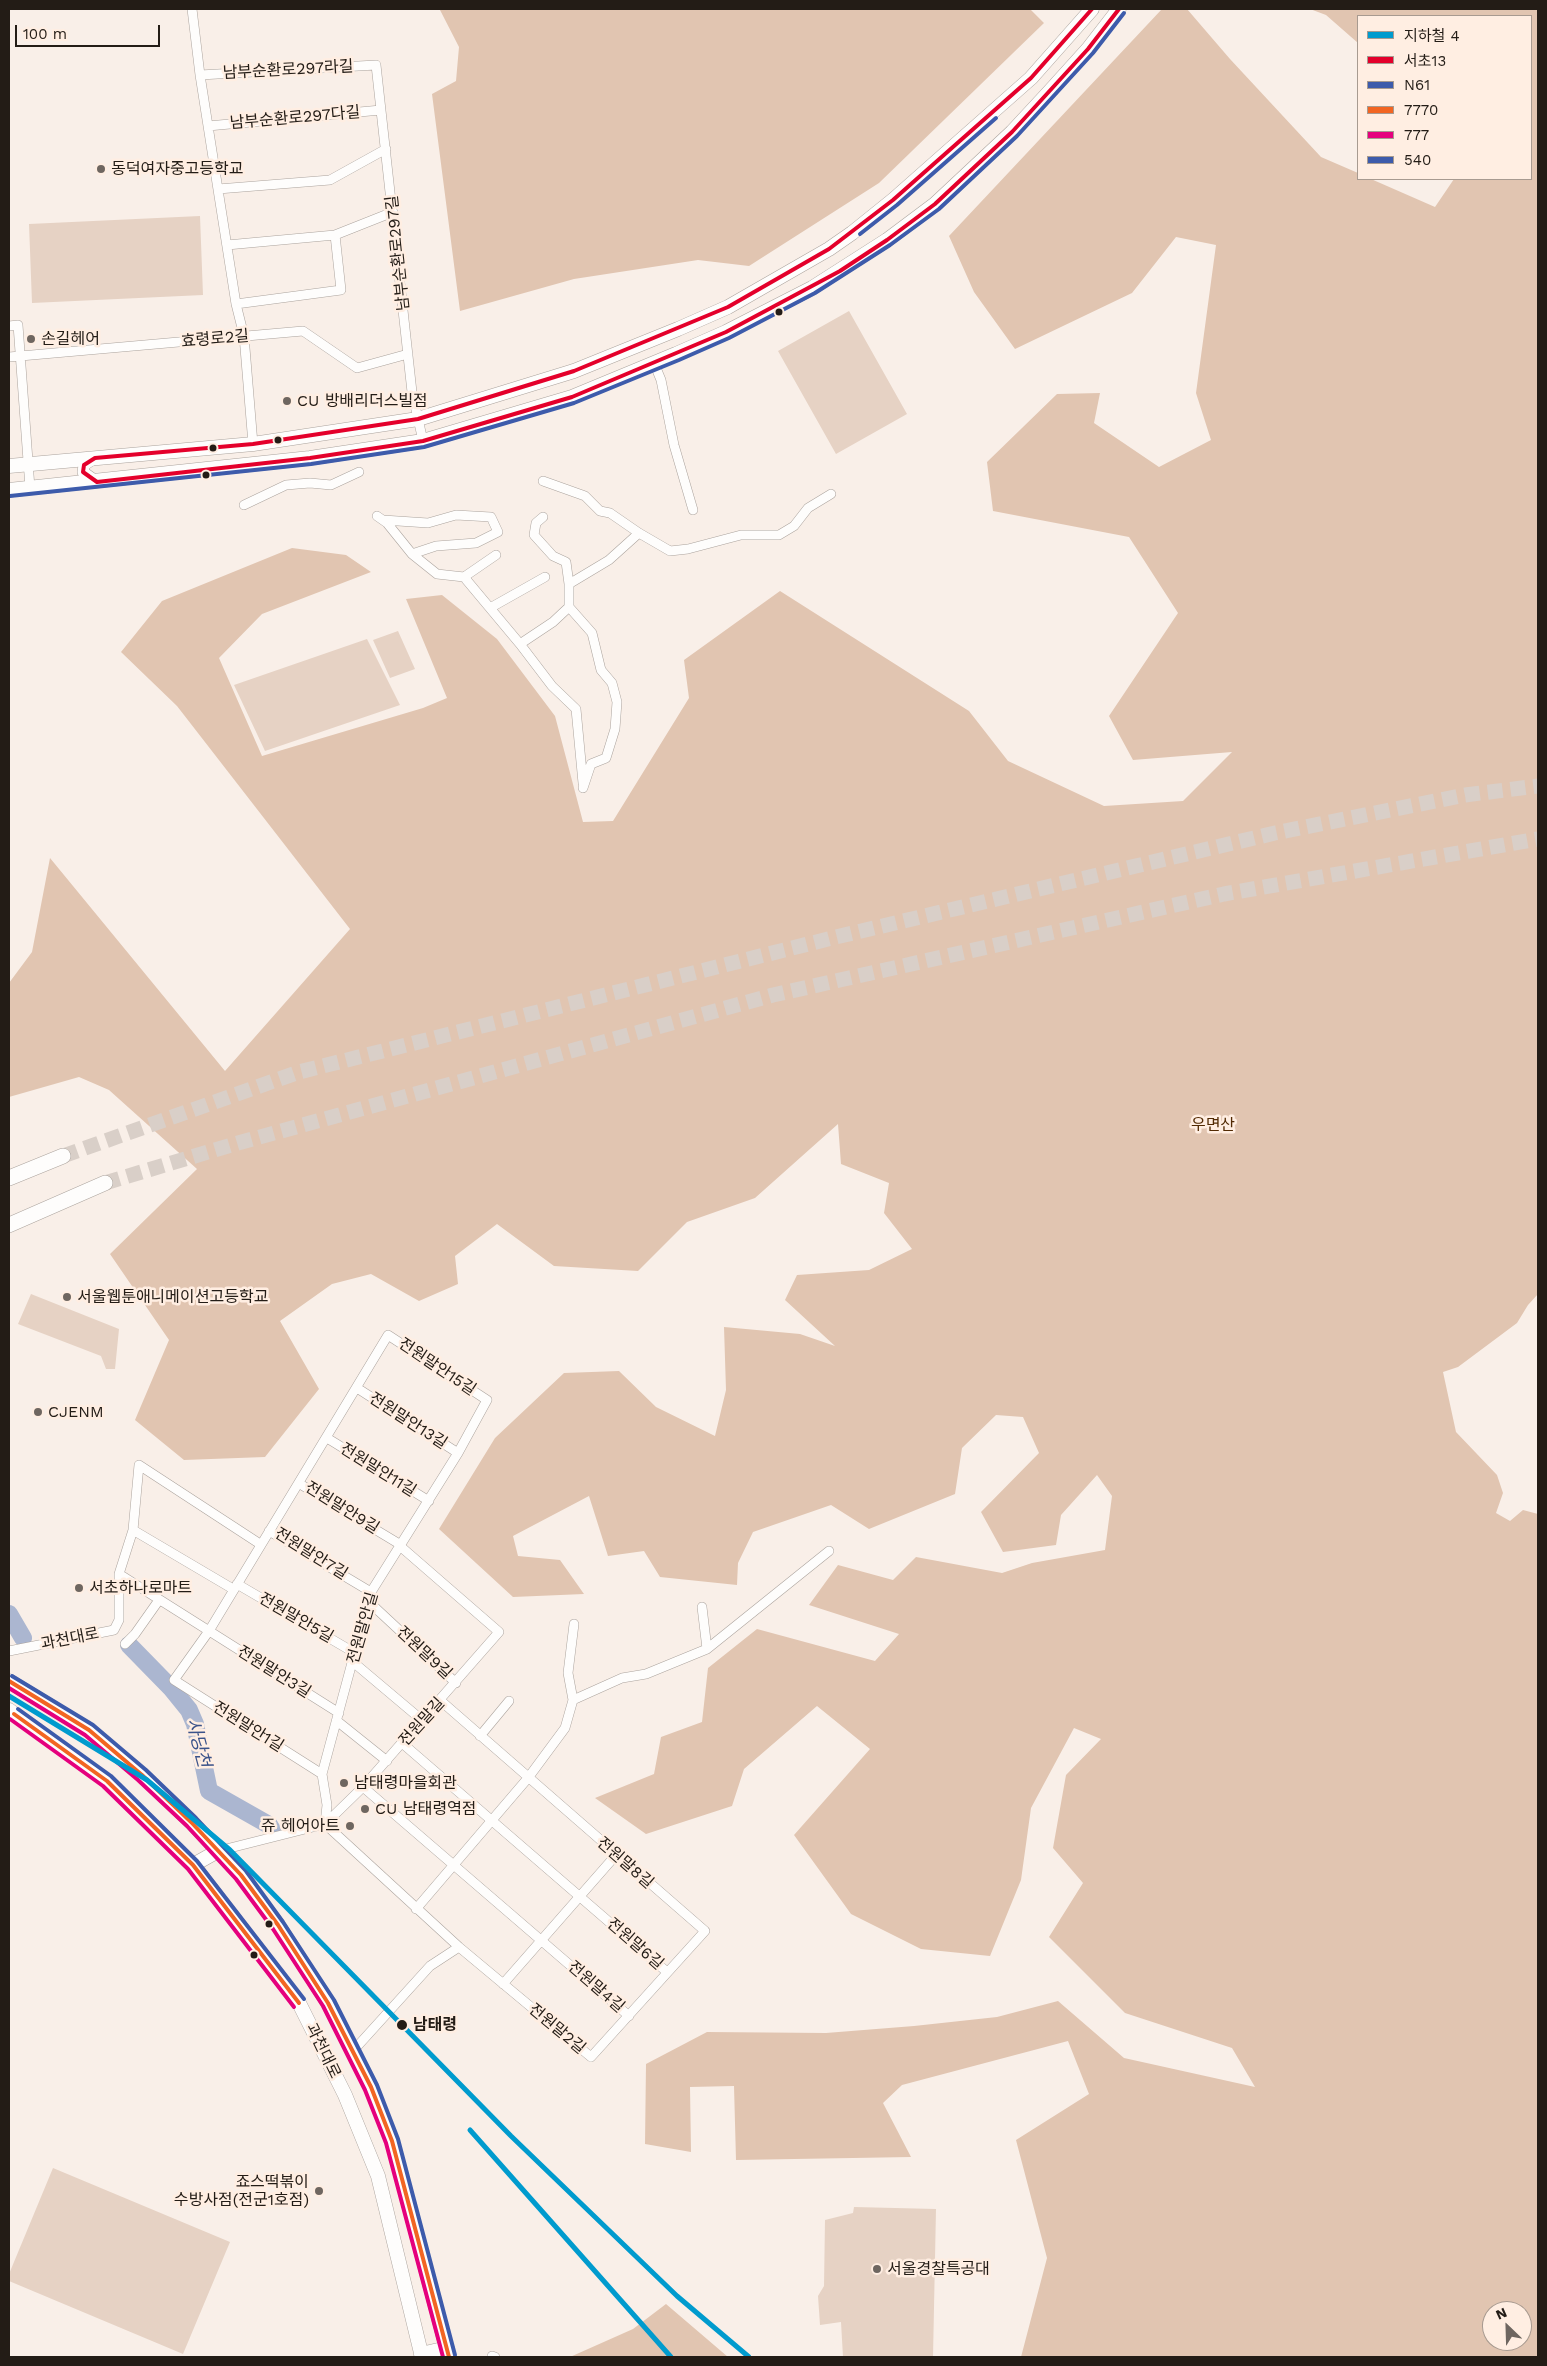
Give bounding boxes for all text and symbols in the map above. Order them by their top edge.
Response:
scale bar [18,15,162,47]
legend [1357,15,1532,180]
text: 100 m [23,25,67,43]
text: 지하철 4 [1404,27,1460,45]
text: 서초13 [1404,52,1446,70]
street label: 남부순환로297라길 [222,57,354,83]
text: N61 [1404,76,1430,94]
text: 7770 [1404,101,1438,119]
street label: 남부순환로297다길 [229,103,361,133]
text: 777 [1404,126,1429,144]
text: 540 [1404,151,1431,169]
place label: 동덕여자중고등학교 [111,159,243,179]
marker: 동덕여자중고등학교 [95,163,107,175]
street label: 남부순환로297길 [382,194,414,312]
unlabelled marker [774,307,784,317]
street label: 효령로2길 [180,326,250,352]
place label: 손길헤어 [41,329,100,349]
marker: 손길헤어 [25,333,37,345]
place label: CU 방배리더스빌점 [297,391,428,411]
marker: CU 방배리더스빌점 [281,395,293,407]
unlabelled marker [273,435,283,445]
unlabelled marker [208,443,218,453]
unlabelled marker [201,470,211,480]
park label: 우면산 [1191,1115,1235,1135]
place label: 서울웹툰애니메이션고등학교 [77,1287,268,1307]
marker: 서울웹툰애니메이션고등학교 [61,1291,73,1303]
street label: 전원말안15길 [395,1334,479,1400]
street label: 전원말안13길 [365,1389,451,1453]
place label: CJENM [48,1402,104,1422]
marker: CJENM [32,1406,44,1418]
street label: 전원말안11길 [336,1439,420,1501]
street label: 전원말안9길 [302,1478,382,1538]
street label: 전원말안7길 [271,1524,351,1584]
place label: 서초하나로마트 [89,1578,192,1598]
marker: 서초하나로마트 [73,1582,85,1594]
street label: 전원말안5길 [255,1589,337,1647]
street label: 전원말안길 [344,1590,382,1666]
street label: 전원말9길 [392,1623,456,1683]
street label: 과천대로 [39,1624,101,1654]
street label: 전원말안3길 [234,1642,314,1702]
street label: 전원말길 [395,1694,449,1750]
street label: 전원말안1길 [209,1698,287,1756]
water label: 사당천 [181,1716,215,1770]
place label: 남태령마을회관 [354,1773,457,1793]
marker: 남태령마을회관 [338,1777,350,1789]
place label: CU 남태령역점 [375,1799,476,1819]
marker: CU 남태령역점 [359,1803,371,1815]
place label: 쥬 헤어아트 [261,1816,340,1836]
marker: 쥬 헤어아트 [344,1820,356,1832]
street label: 전원말8길 [593,1833,657,1893]
street label: 전원말6길 [603,1914,667,1974]
unlabelled marker [264,1919,274,1929]
unlabelled marker [249,1950,259,1960]
street label: 전원말4길 [564,1957,628,2017]
street label: 전원말2길 [525,2000,589,2058]
place label: 남태령 [413,2015,457,2035]
marker: 남태령 [395,2018,409,2032]
street label: 과천대로 [301,2020,345,2082]
place label: 죠스떡볶이 수방사점(전군1호점) [174,2172,309,2210]
marker: 죠스떡볶이 수방사점(전군1호점) [313,2185,325,2197]
place label: 서울경찰특공대 [887,2259,990,2279]
marker: 서울경찰특공대 [871,2263,883,2275]
north arrow [1482,2301,1532,2351]
text: N [1493,2304,1509,2323]

